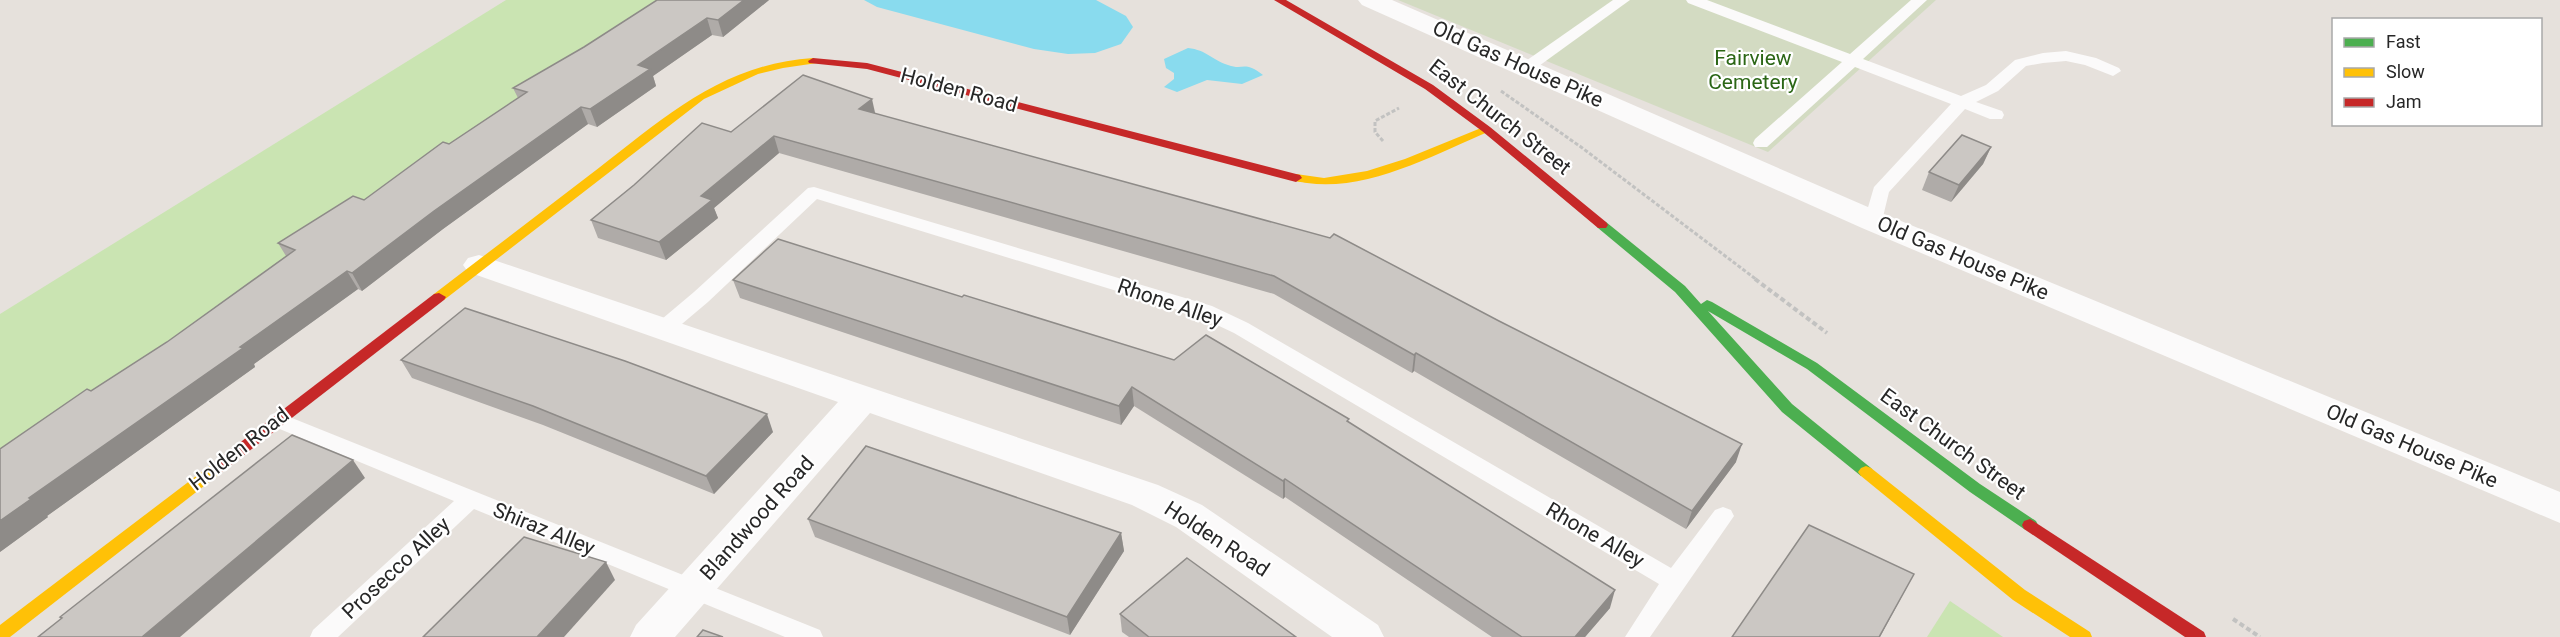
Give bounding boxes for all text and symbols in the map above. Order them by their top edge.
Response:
street label: Old Gas House Pike [1429,16,1607,112]
legend [2332,18,2542,126]
text: Fast [2386,31,2421,52]
park label: Fairview Cemetery [1708,46,1798,94]
street label: East Church Street [1424,54,1576,180]
text: Slow [2386,61,2425,82]
street label: Holden Road [898,63,1020,117]
text: Jam [2386,91,2422,112]
street label: Old Gas House Pike [1874,211,2052,305]
street label: Rhone Alley [1114,274,1226,332]
street label: East Church Street [1876,383,2030,505]
street label: Old Gas House Pike [2323,399,2501,493]
street label: Holden Road [184,403,294,495]
street label: Blandwood Road [695,451,819,585]
street label: Holden Road [1160,496,1274,582]
street label: Rhone Alley [1542,497,1648,573]
street label: Shiraz Alley [490,498,599,560]
street label: Prosecco Alley [337,512,455,624]

